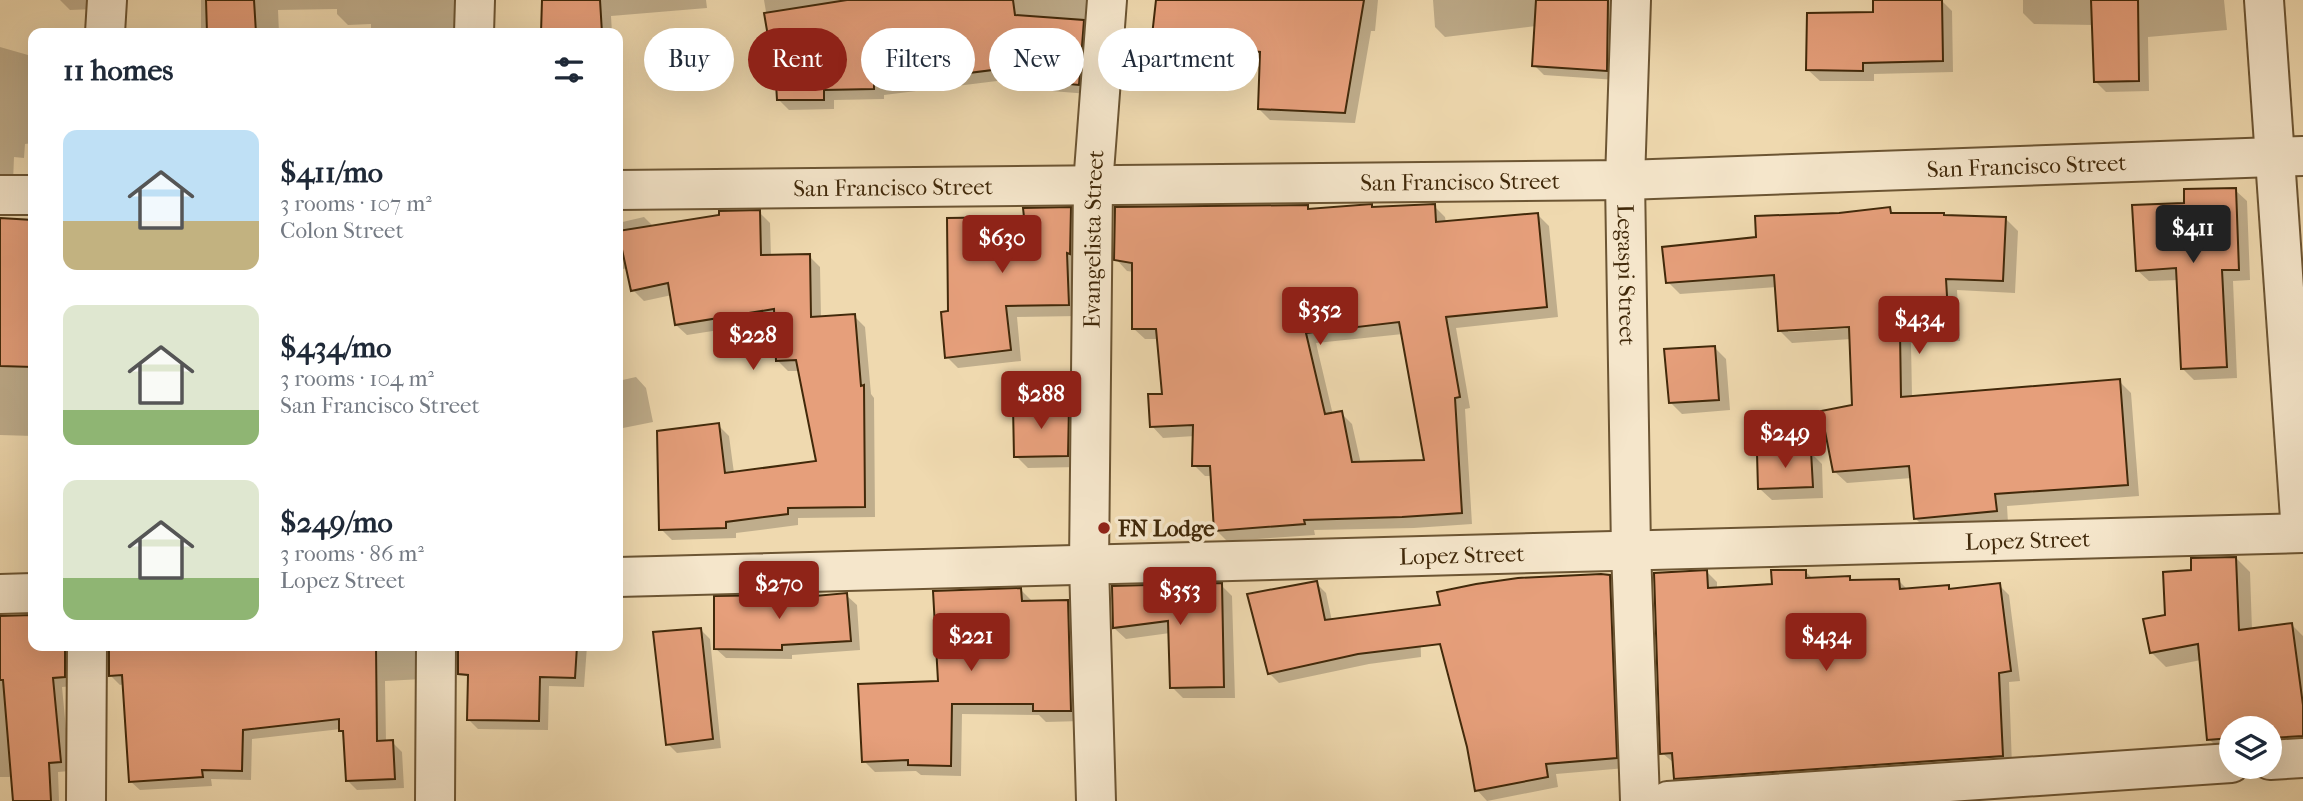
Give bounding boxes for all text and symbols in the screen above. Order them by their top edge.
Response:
chip: Buy [644,28,734,91]
chip: Rent [748,28,847,91]
chip: Filters [861,28,975,91]
chip: New [989,28,1084,91]
chip: Apartment [1098,28,1259,91]
icon: filters [550,51,588,89]
text: 11 homes [63,53,173,88]
street label: Evangelista Street [1078,149,1109,329]
street label: San Francisco Street [1926,149,2127,183]
text: $411/mo [280,155,383,190]
icon: home [119,158,203,242]
street label: San Francisco Street [1360,167,1560,196]
street label: San Francisco Street [793,173,993,202]
text: 3 rooms · 107 m² [280,190,432,217]
street label: Legaspi Street [1612,204,1641,346]
pin: $411 [2152,205,2234,265]
text: $411 [2172,214,2214,241]
pin: $630 [961,216,1043,275]
text: Colon Street [280,217,404,244]
text: $630 [978,224,1026,251]
pin: $352 [1279,288,1361,347]
text: $352 [1298,296,1342,323]
pin: $434 [1878,296,1960,356]
text: $434 [1894,305,1944,332]
pin: $228 [712,312,794,372]
text: $228 [729,321,777,348]
text: $434/mo [280,330,392,365]
icon: home [119,333,203,417]
text: 3 rooms · 104 m² [280,365,434,392]
pin: $288 [1000,372,1082,431]
text: $288 [1017,380,1065,407]
text: San Francisco Street [280,392,480,419]
pin: $249 [1744,410,1826,470]
text: $249 [1760,419,1810,446]
text: $249/mo [280,505,393,540]
icon: home [119,508,203,592]
place label: FN Lodge [1117,515,1215,542]
marker: FN Lodge [1096,520,1112,536]
street label: Lopez Street [1964,525,2091,555]
text: 3 rooms · 86 m² [280,540,424,567]
street label: Lopez Street [1399,540,1525,570]
pin: $270 [738,562,820,621]
text: Lopez Street [280,567,405,594]
pin: $353 [1139,568,1221,627]
text: $270 [755,570,803,597]
text: $353 [1159,576,1201,603]
pin: $221 [930,614,1012,673]
pin: $434 [1785,614,1867,673]
text: $221 [949,622,993,649]
text: $434 [1801,622,1851,649]
map controls [2219,716,2282,779]
button: layers [2219,716,2282,779]

